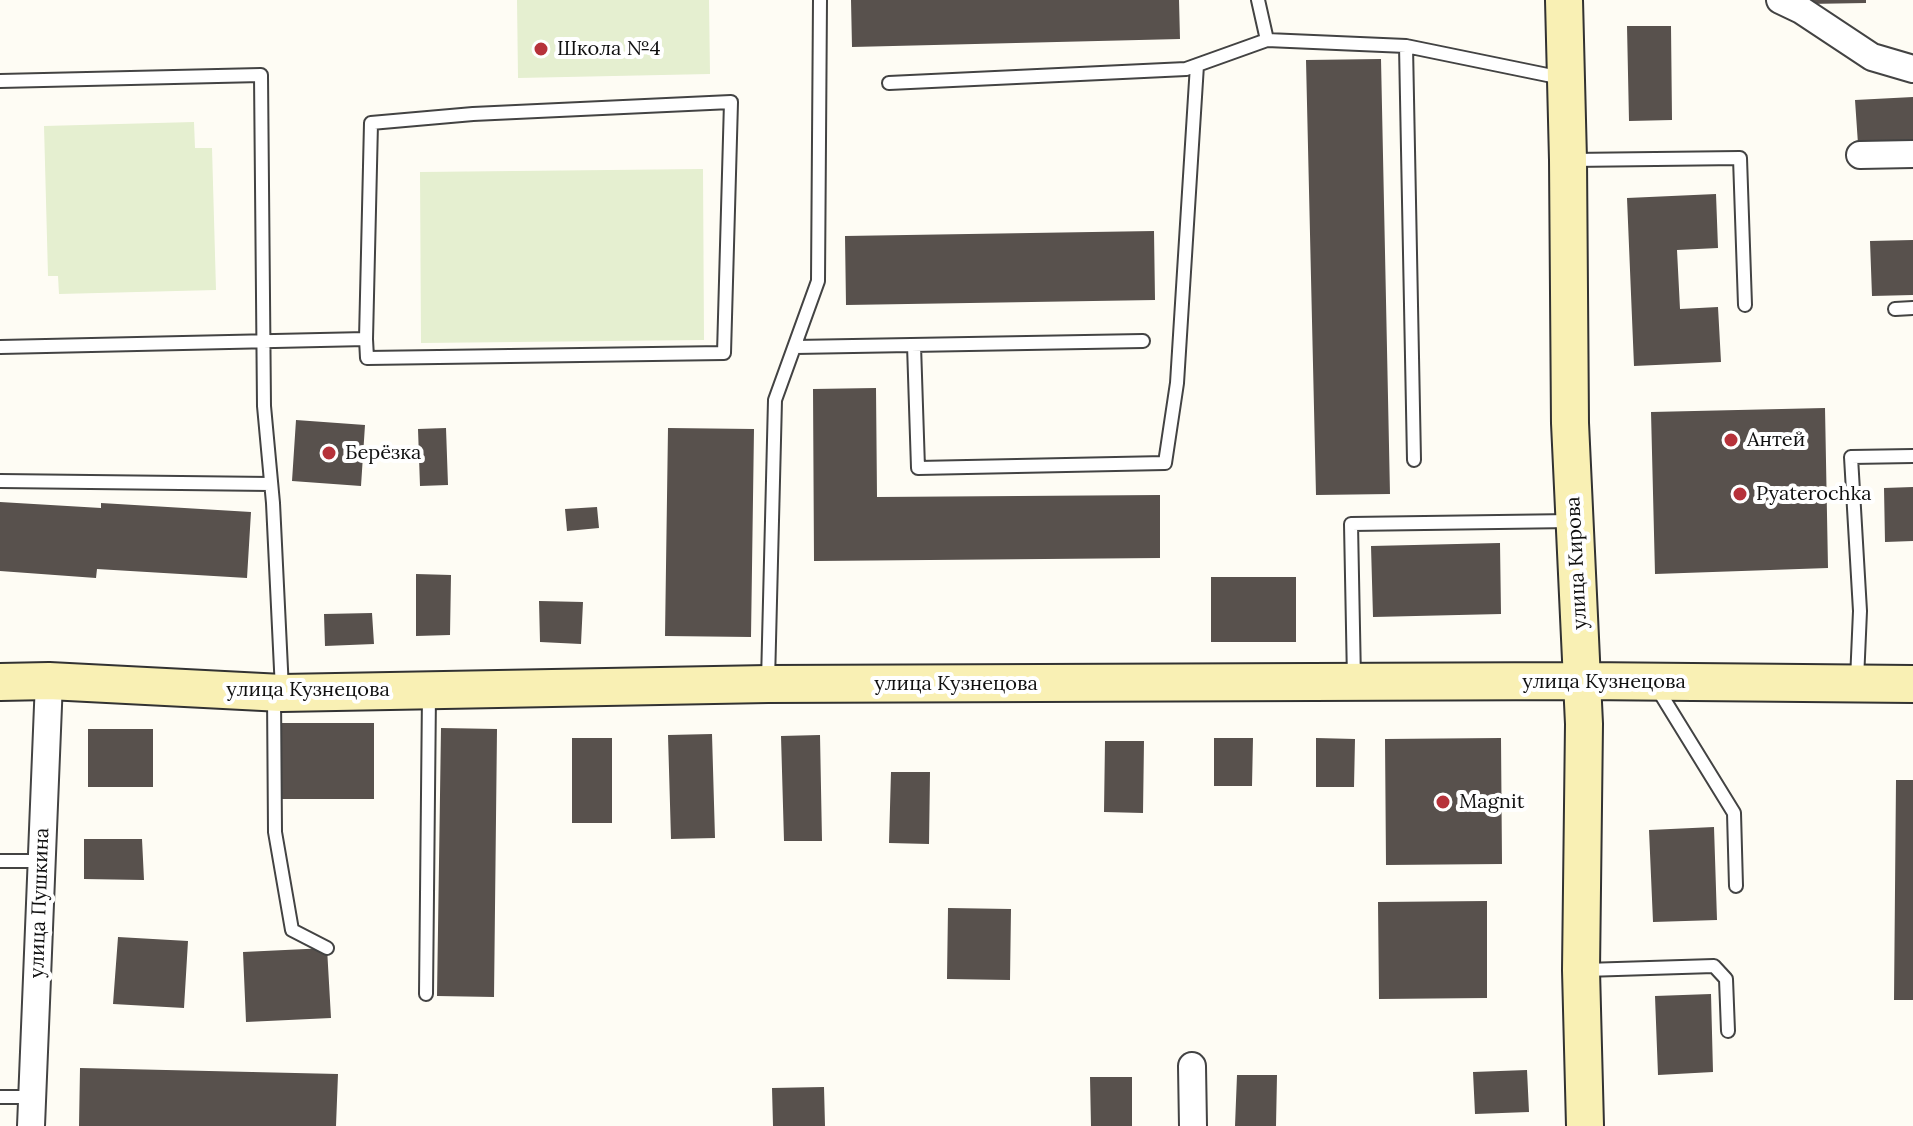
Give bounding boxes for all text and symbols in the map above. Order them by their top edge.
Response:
place label: Школа №4 [557,37,661,61]
marker: Школа №4 [532,40,550,58]
place label: Антей [1747,428,1805,452]
marker: Антей [1722,431,1740,449]
place label: Берёзка [345,441,421,465]
marker: Берёзка [320,444,338,462]
place label: Pyaterochka [1756,482,1872,506]
marker: Pyaterochka [1731,485,1749,503]
street label: улица Кирова [1562,496,1592,630]
street label: улица Кузнецова [1522,670,1686,694]
street label: улица Кузнецова [874,672,1038,696]
street label: улица Кузнецова [226,678,390,702]
place label: Magnit [1459,790,1525,814]
marker: Magnit [1434,793,1452,811]
street label: улица Пушкина [25,827,55,979]

